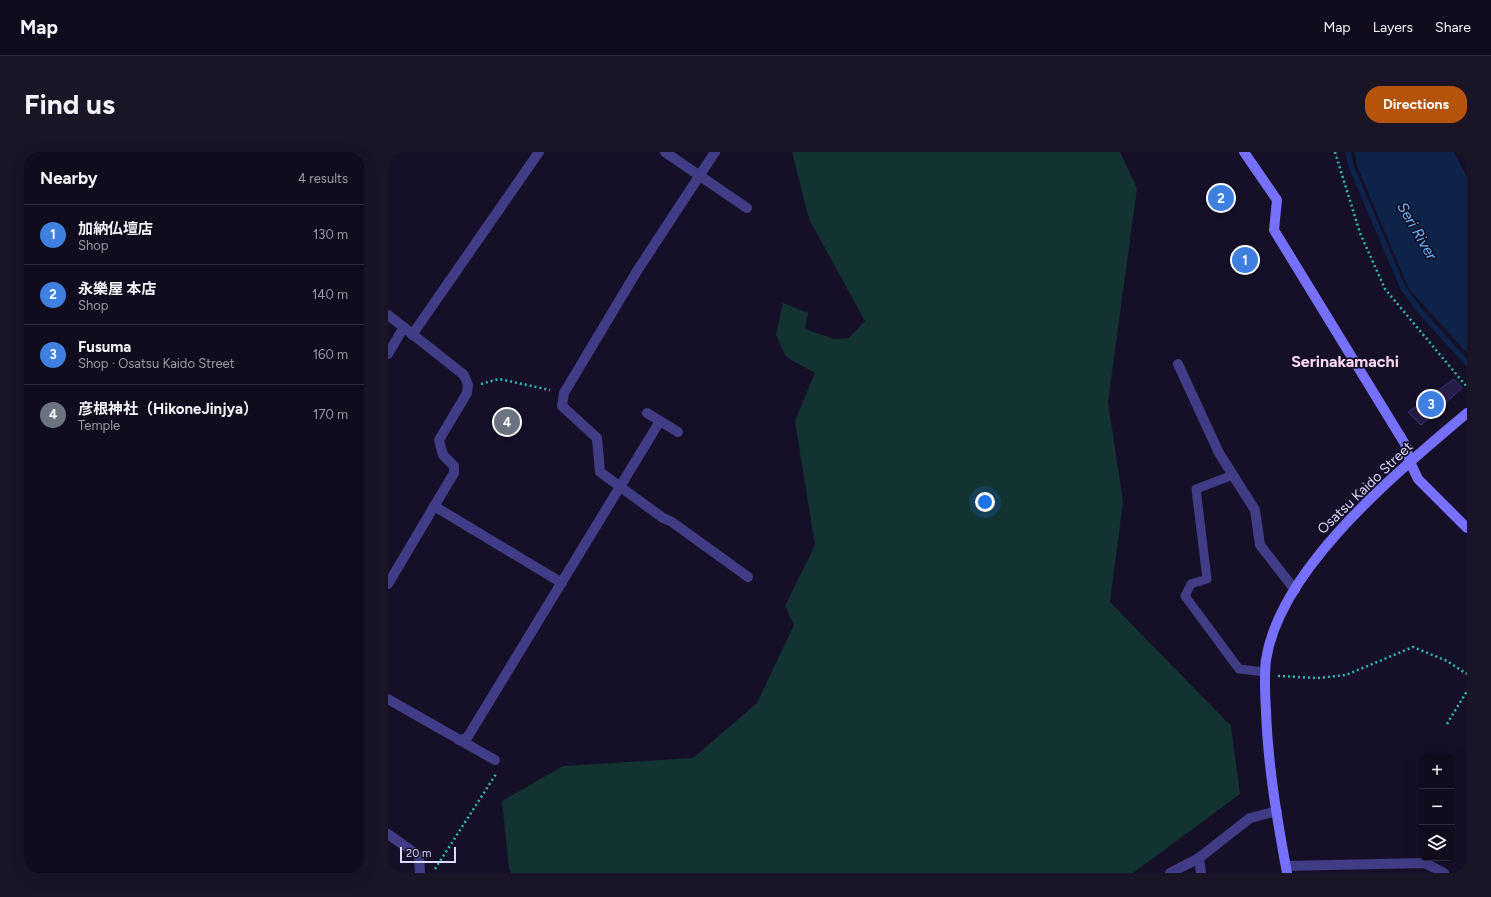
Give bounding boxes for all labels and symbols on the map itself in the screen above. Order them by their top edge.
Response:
pin: 2 [1208,183,1234,213]
water label: Seri River [1393,199,1441,264]
pin: 1 [1232,245,1258,275]
district label: Serinakamachi [1291,352,1399,371]
pin: 3 [1418,389,1444,419]
pin: 4 [494,407,520,437]
street label: Osatsu Kaido Street [1314,438,1416,538]
your location [975,492,995,512]
scale bar [400,845,456,864]

